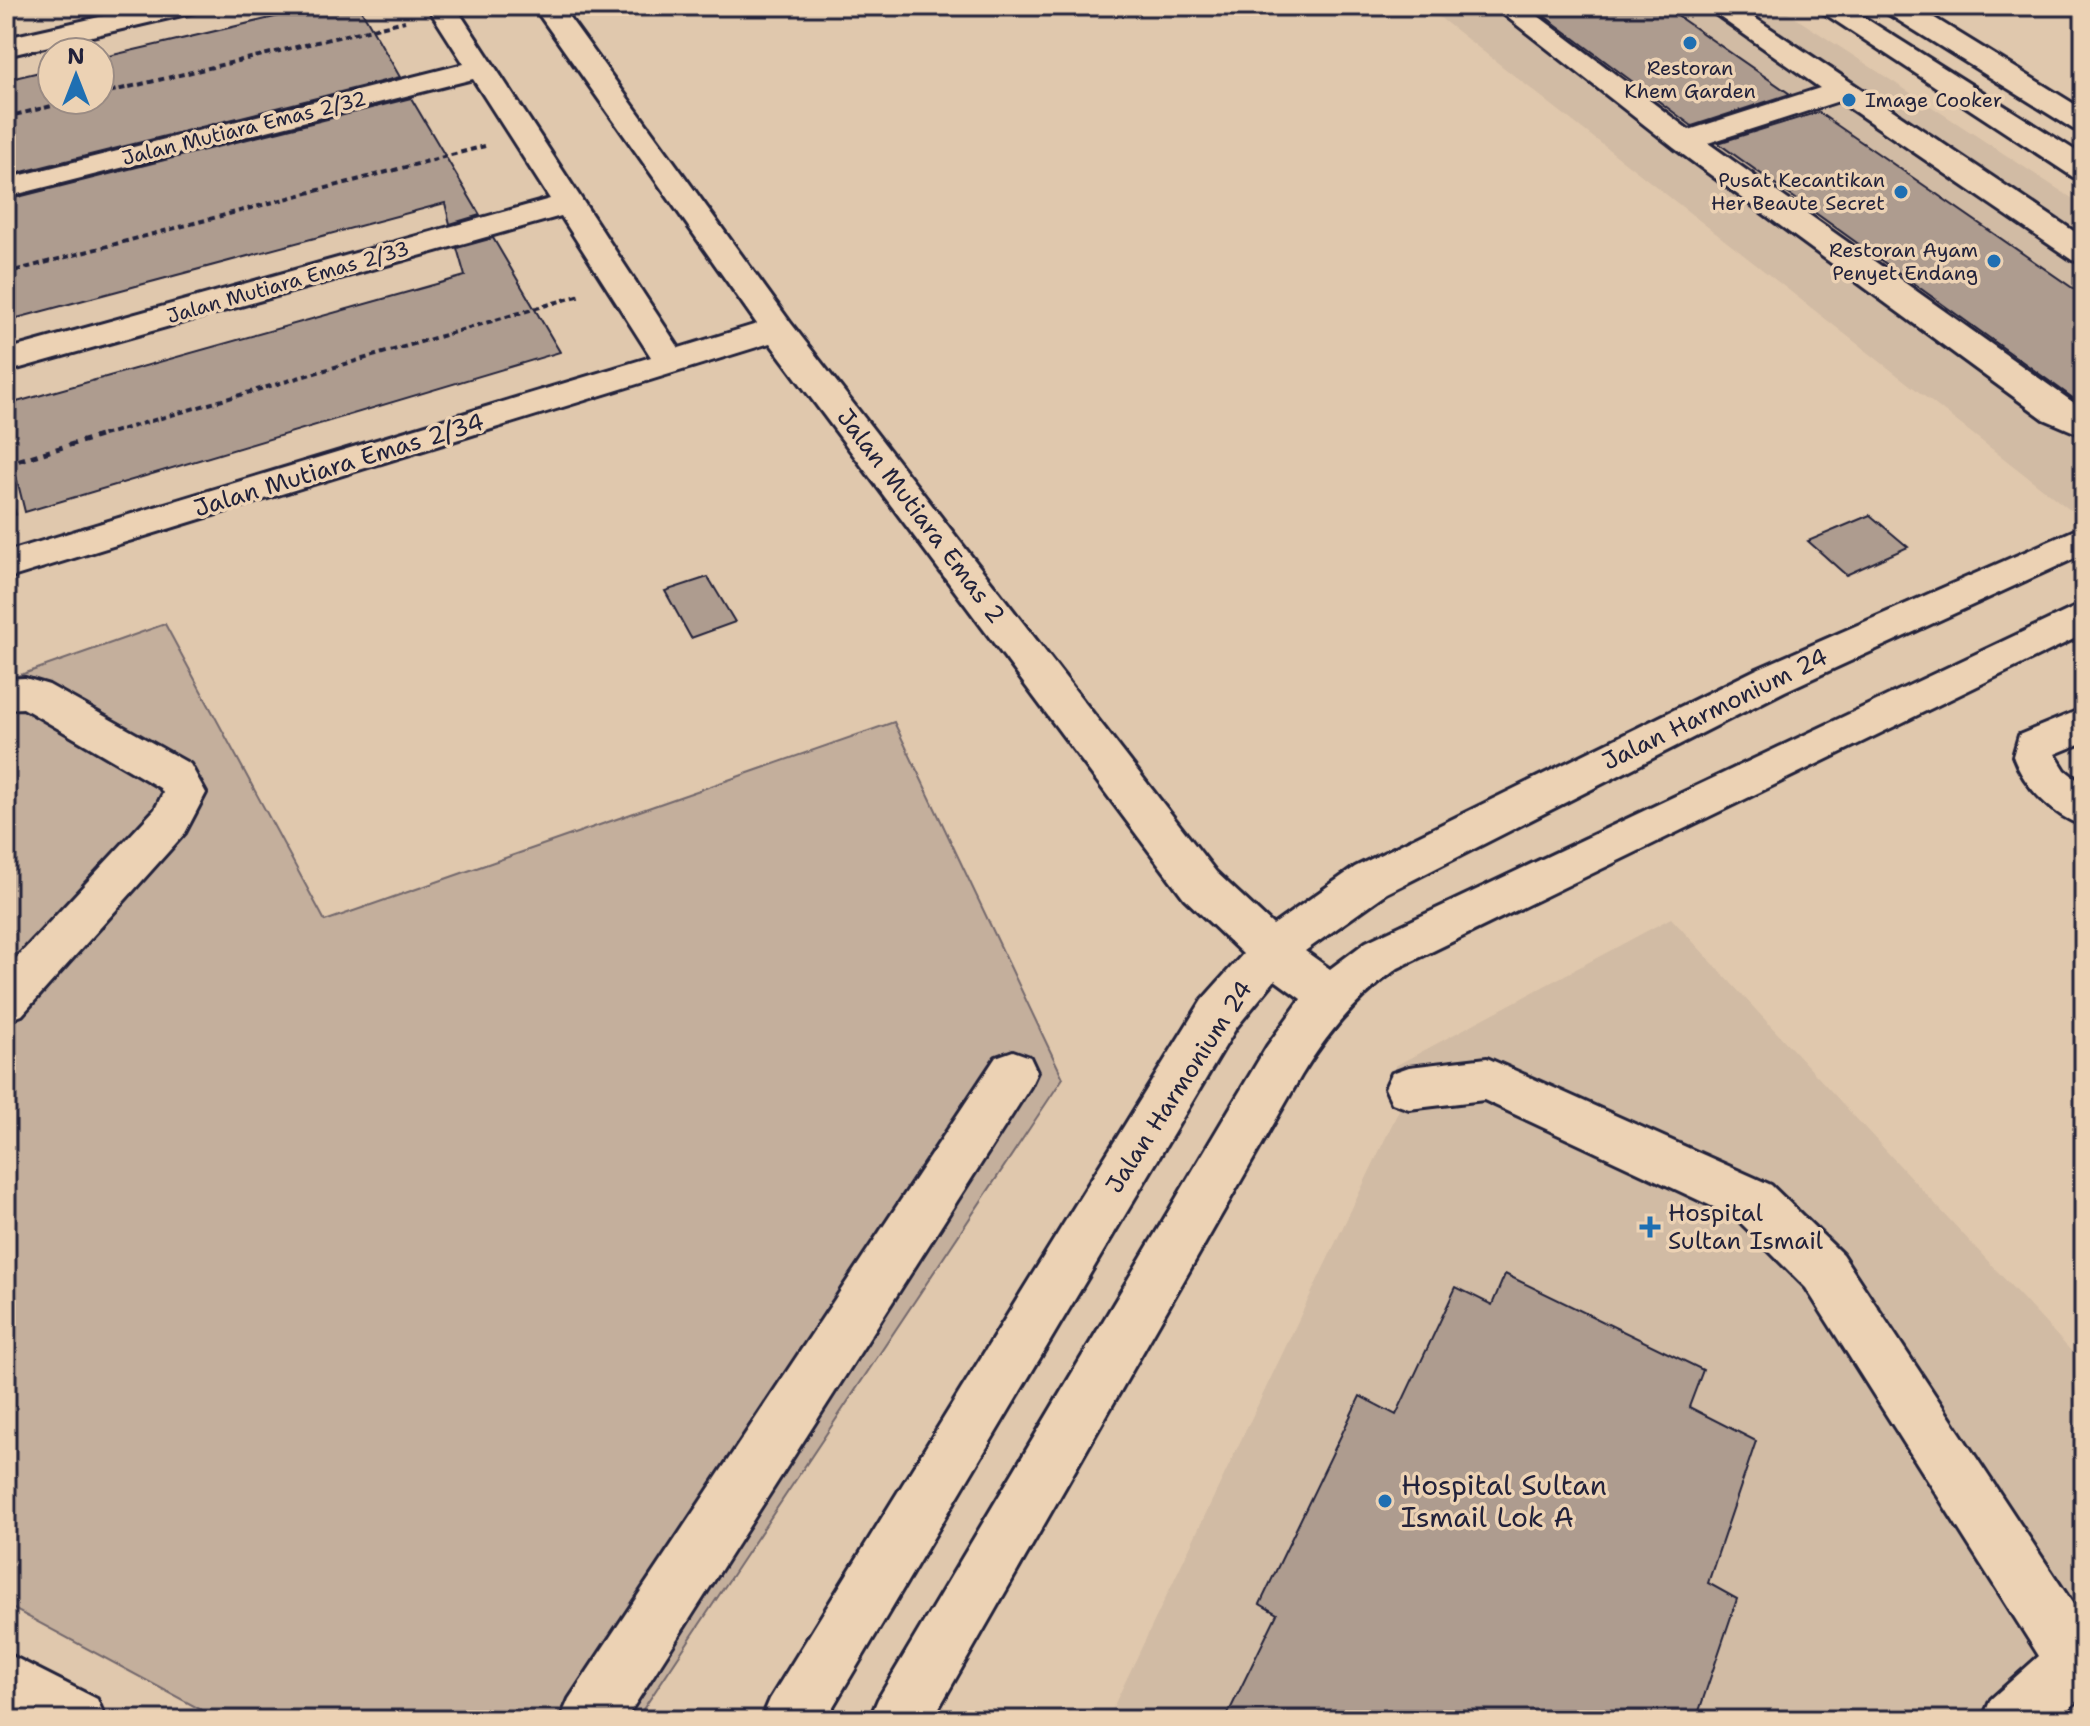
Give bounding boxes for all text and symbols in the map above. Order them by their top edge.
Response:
marker: Restoran Khem Garden [1681,34,1699,52]
north arrow [36,36,116,116]
text: N [67,42,85,71]
place label: Restoran Khem Garden [1624,55,1756,104]
street label: Jalan Mutiara Emas 2/32 [119,85,369,171]
place label: Image Cooker [1865,87,2002,113]
marker: Image Cooker [1840,91,1858,109]
place label: Pusat Kecantikan Her Beaute Secret [1711,167,1885,216]
marker: Pusat Kecantikan Her Beaute Secret [1892,183,1910,201]
street label: Jalan Mutiara Emas 2/33 [164,235,412,329]
place label: Restoran Ayam Penyet Endang [1829,237,1978,286]
marker: Restoran Ayam Penyet Endang [1985,252,2003,270]
street label: Jalan Mutiara Emas 2 [830,402,1012,630]
street label: Jalan Mutiara Emas 2/34 [190,406,488,524]
street label: Jalan Harmonium 24 [1597,640,1833,778]
street label: Jalan Harmonium 24 [1098,975,1260,1199]
place label: Hospital Sultan Ismail [1668,1197,1824,1257]
marker: Hospital Sultan Ismail [1639,1216,1661,1238]
place label: Hospital Sultan Ismail Lok A [1401,1466,1607,1536]
marker: Hospital Sultan Ismail Lok A [1376,1492,1394,1510]

